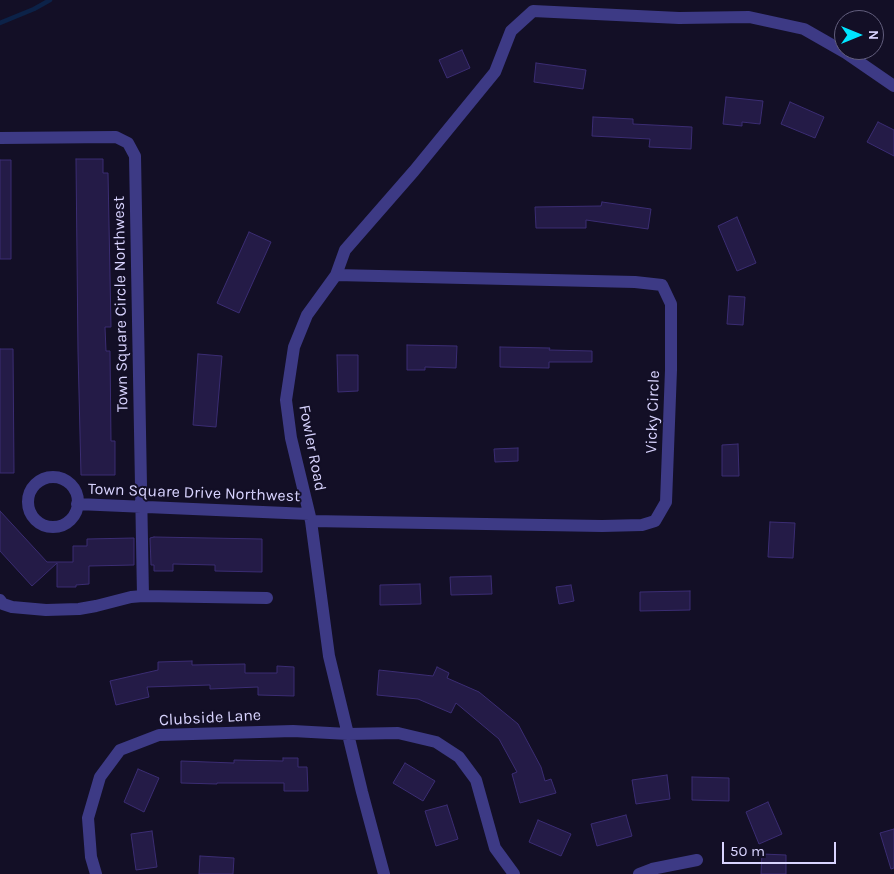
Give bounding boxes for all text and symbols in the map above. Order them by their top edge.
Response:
north arrow [834,10,884,60]
text: N [865,30,882,40]
street label: Town Square Circle Northwest [110,196,132,412]
street label: Vicky Circle [642,370,664,454]
street label: Fowler Road [294,403,330,493]
street label: Town Square Drive Northwest [88,480,300,506]
street label: Clubside Lane [158,706,262,730]
scale bar [724,832,838,864]
text: 50 m [730,842,765,860]

